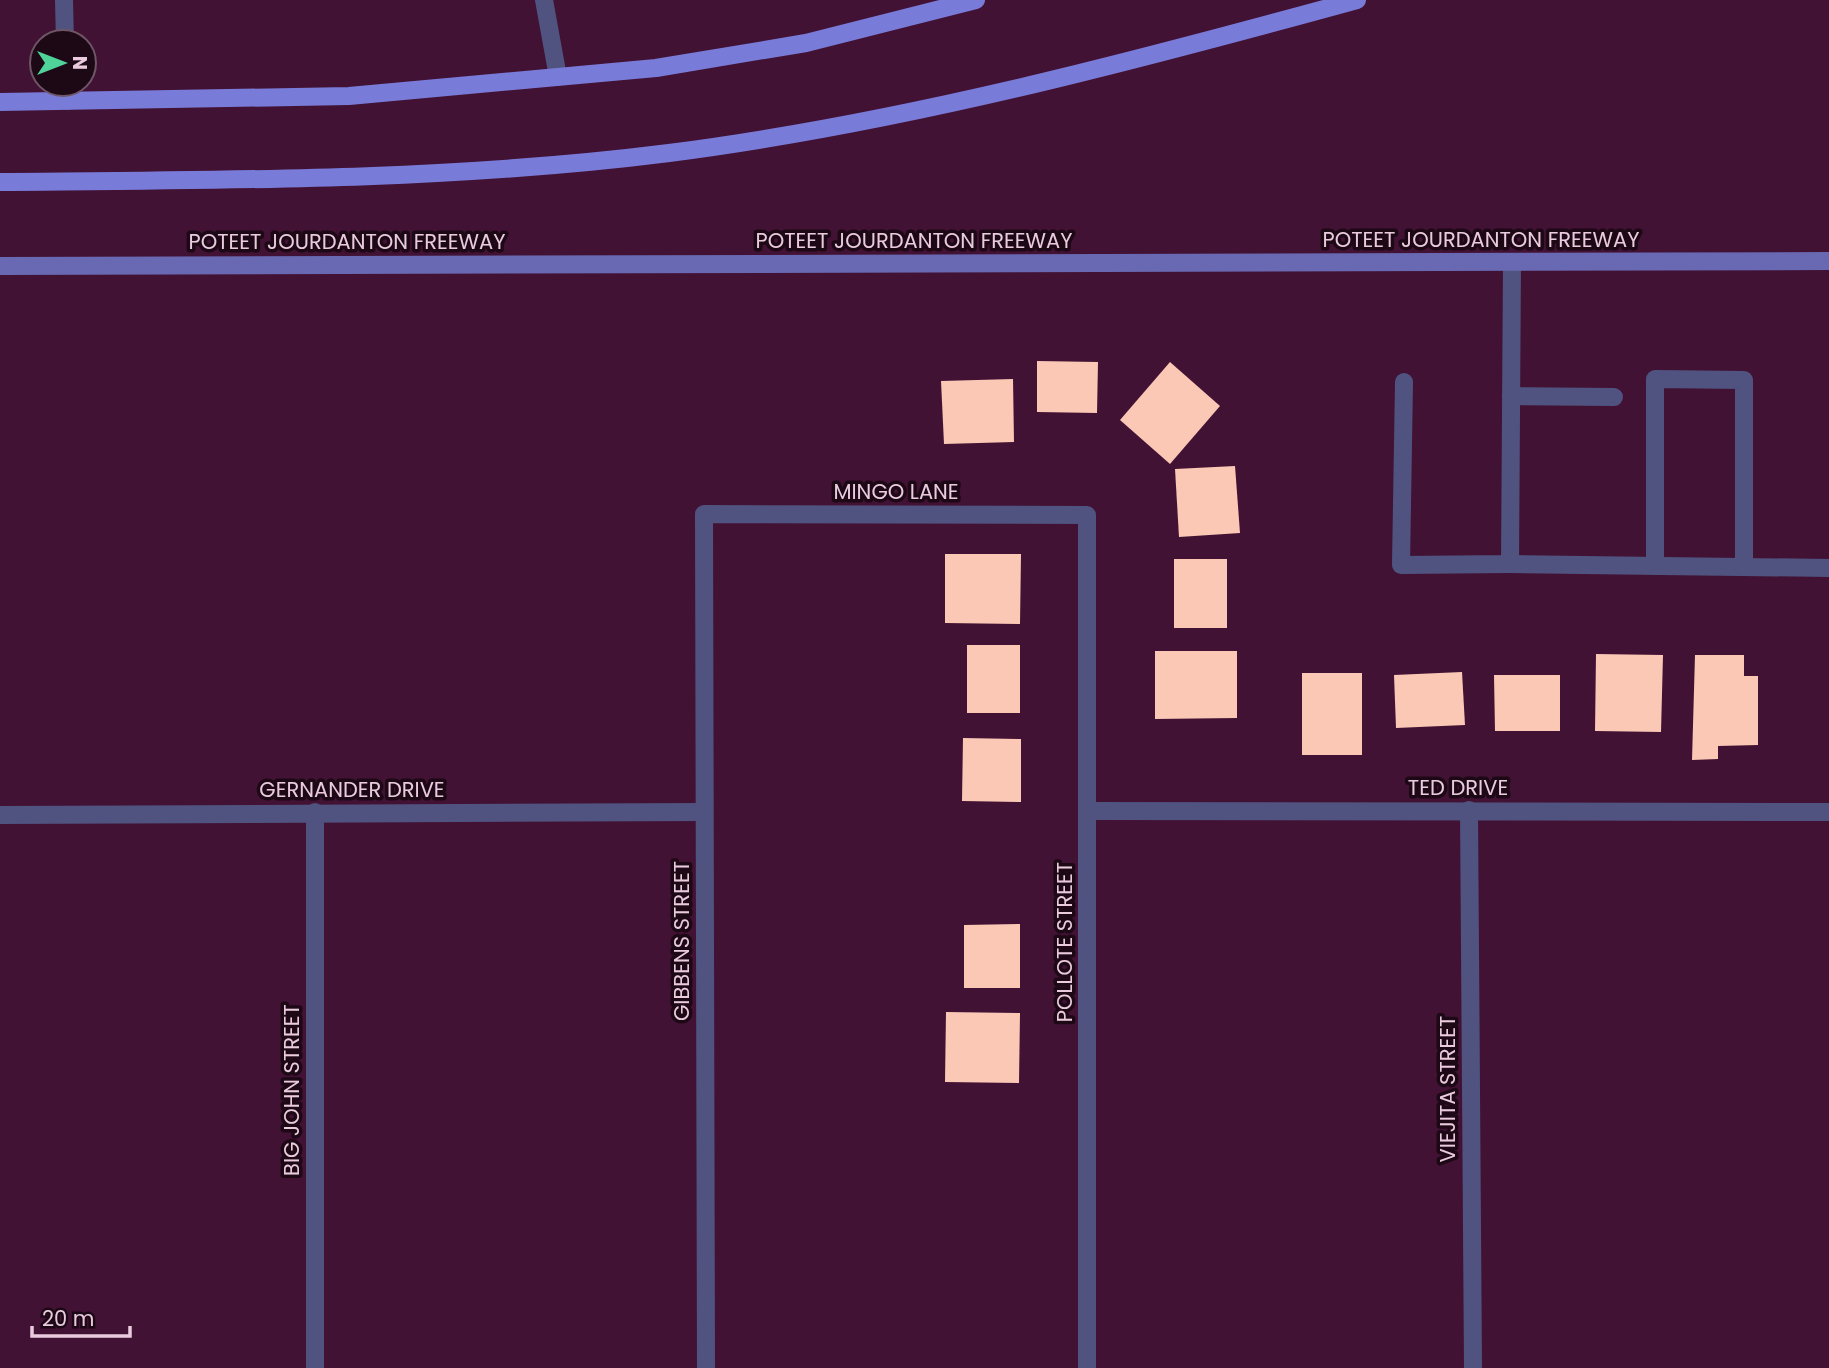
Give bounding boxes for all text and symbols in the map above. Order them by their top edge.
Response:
north arrow [28,28,98,98]
text: N [66,56,93,70]
street label: POTEET JOURDANTON FREEWAY [1323,225,1639,254]
street label: POTEET JOURDANTON FREEWAY [756,226,1072,255]
street label: POTEET JOURDANTON FREEWAY [189,227,505,256]
street label: MINGO LANE [833,477,959,506]
street label: TED DRIVE [1408,773,1508,802]
street label: GERNANDER DRIVE [259,775,445,804]
street label: GIBBENS STREET [667,861,696,1021]
street label: POLLOTE STREET [1050,862,1079,1022]
street label: BIG JOHN STREET [277,1004,306,1176]
street label: VIEJITA STREET [1433,1016,1462,1162]
scale bar [32,1294,130,1338]
text: 20 m [42,1304,95,1333]

